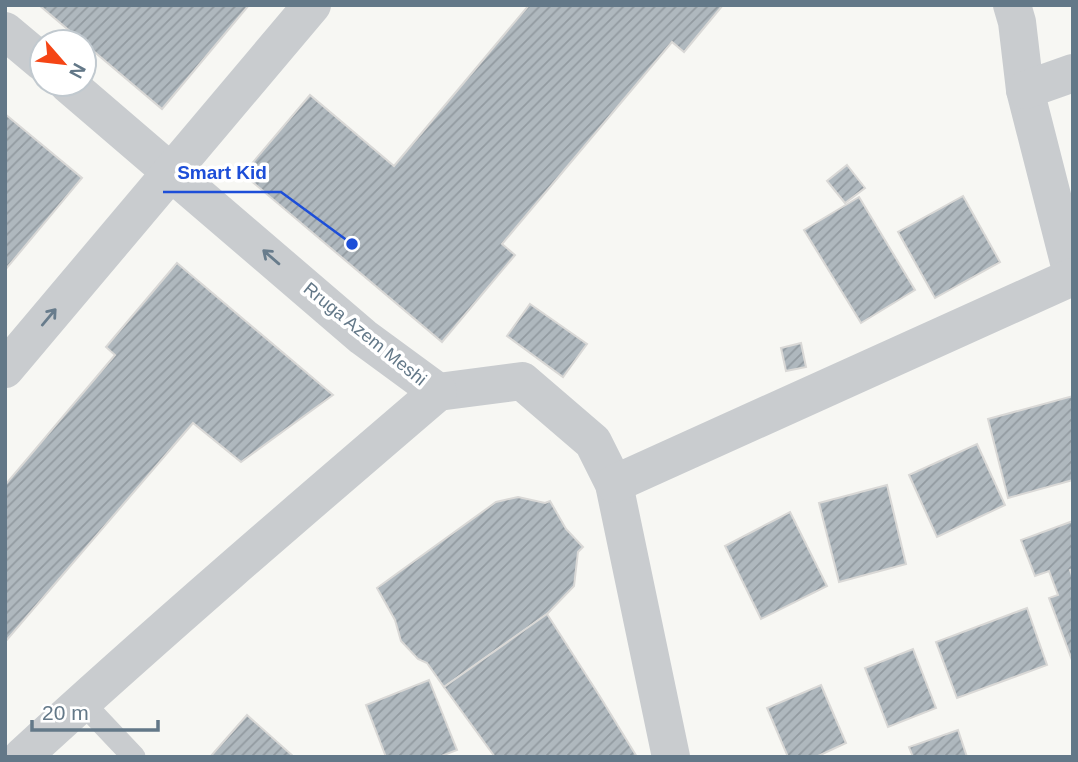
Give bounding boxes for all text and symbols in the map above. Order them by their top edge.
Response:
north arrow [28,28,98,98]
text: N [65,60,90,82]
callout: Smart Kid [163,152,281,192]
text: Smart Kid [177,162,267,183]
one-way arrow [262,249,280,265]
street label: Rruga Azem Meshi [300,278,430,390]
one-way arrow [41,308,57,326]
scale bar [32,688,158,732]
text: 20 m [42,701,89,724]

